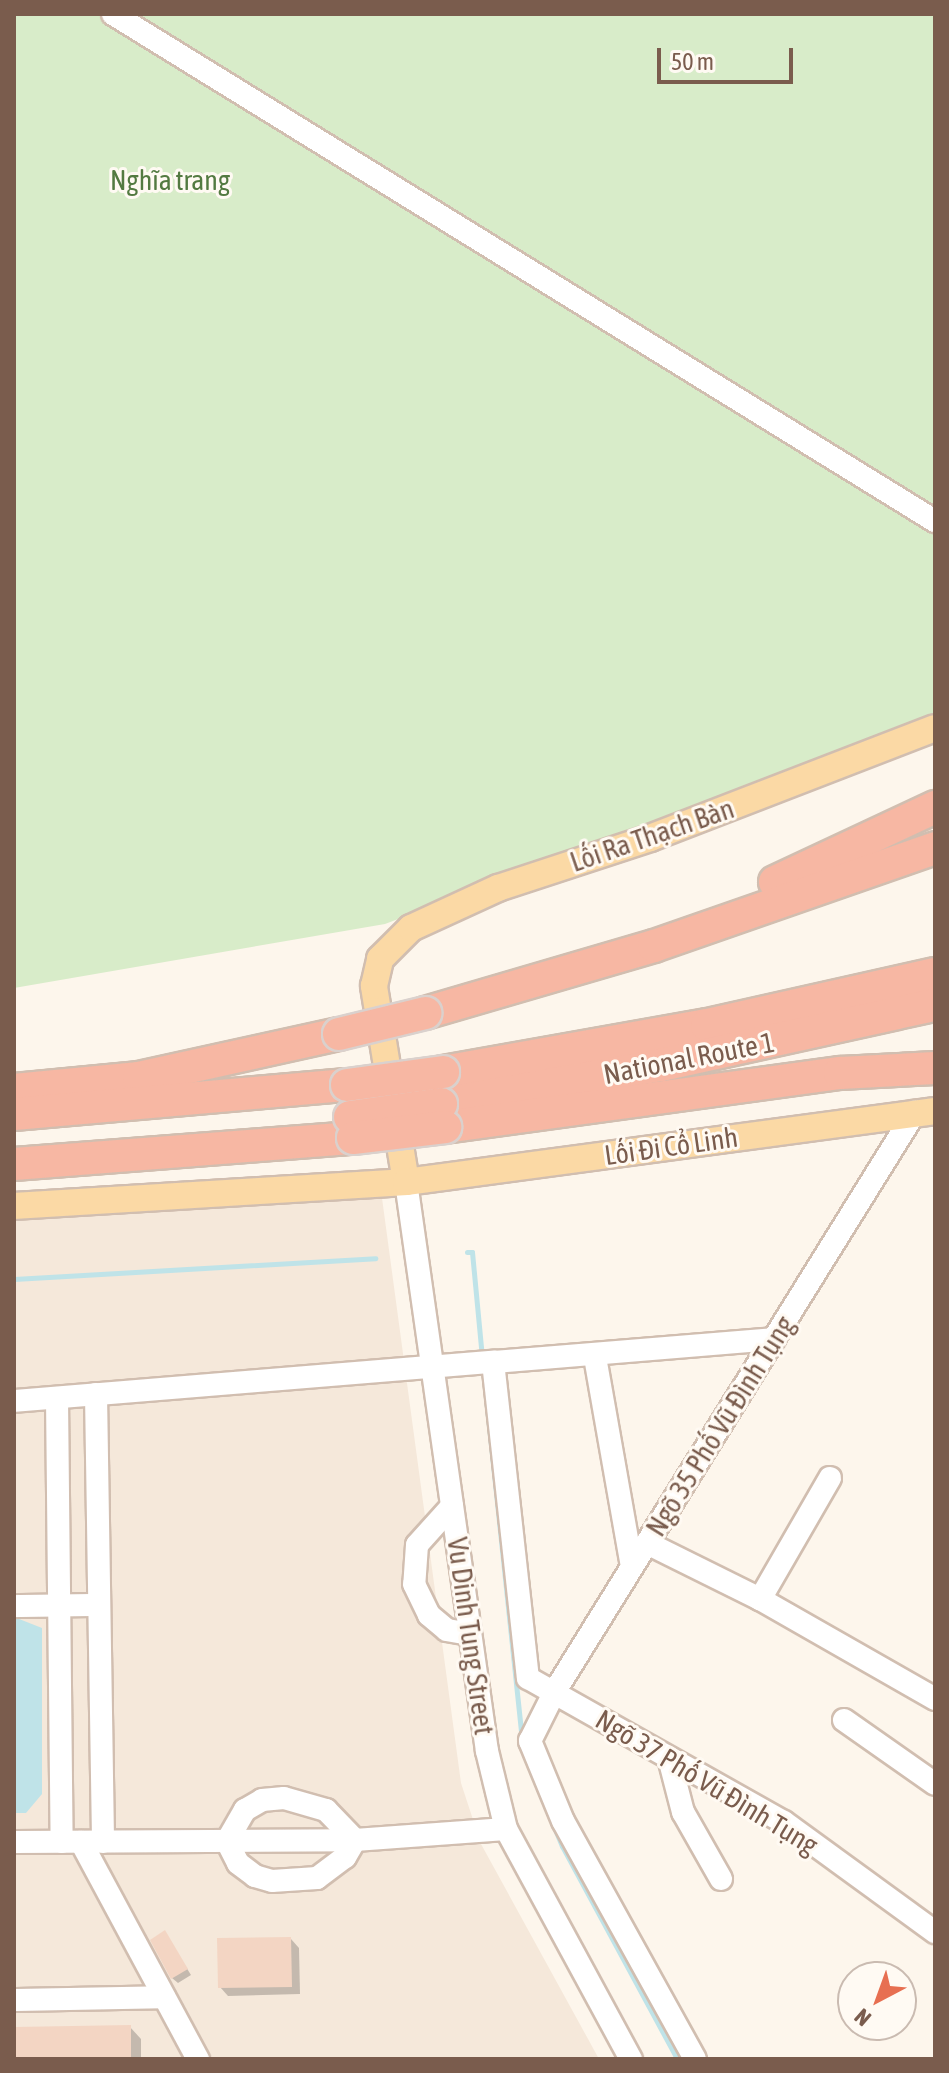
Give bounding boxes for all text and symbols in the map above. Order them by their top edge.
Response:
scale bar [661,32,797,82]
text: 50 m [671,48,714,75]
park label: Nghĩa trang [110,163,230,197]
street label: Lối Ra Thạch Bàn [566,791,738,879]
street label: National Route 1 [601,1025,777,1091]
street label: Lối Đi Cổ Linh [602,1120,740,1172]
street label: Ngõ 35 Phố Vũ Đình Tụng [639,1310,801,1542]
street label: Vu Dinh Tung Street [441,1535,501,1737]
street label: Ngõ 37 Phố Vũ Đình Tụng [590,1702,824,1862]
north arrow [837,1961,917,2041]
text: N [849,2004,876,2032]

